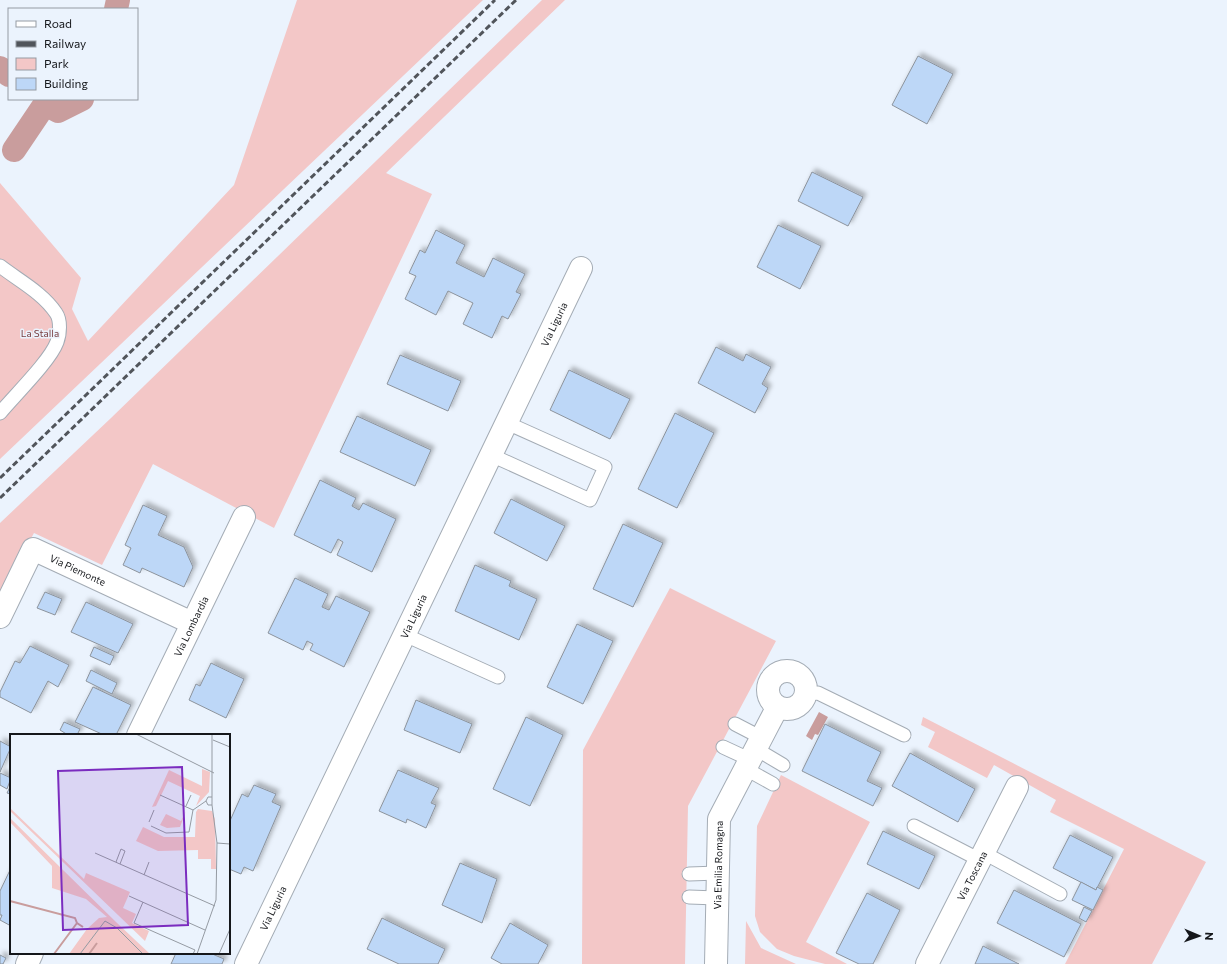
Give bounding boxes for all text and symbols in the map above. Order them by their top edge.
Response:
legend [8,8,138,100]
text: Road [44,16,72,30]
text: Railway [44,36,86,50]
text: Park [44,56,70,70]
text: Building [44,76,88,90]
street label: Via Liguria [538,300,570,348]
park label: La Stalla [21,327,59,339]
street label: Via Piemonte [48,552,108,588]
street label: Via Liguria [398,592,429,640]
street label: Via Lombardia [171,594,211,658]
inset map [10,734,230,954]
street label: Via Emilia Romagna [711,820,725,910]
street label: Via Toscana [954,849,989,902]
street label: Via Liguria [257,884,289,932]
north arrow [1179,916,1219,956]
text: N [1203,932,1216,941]

